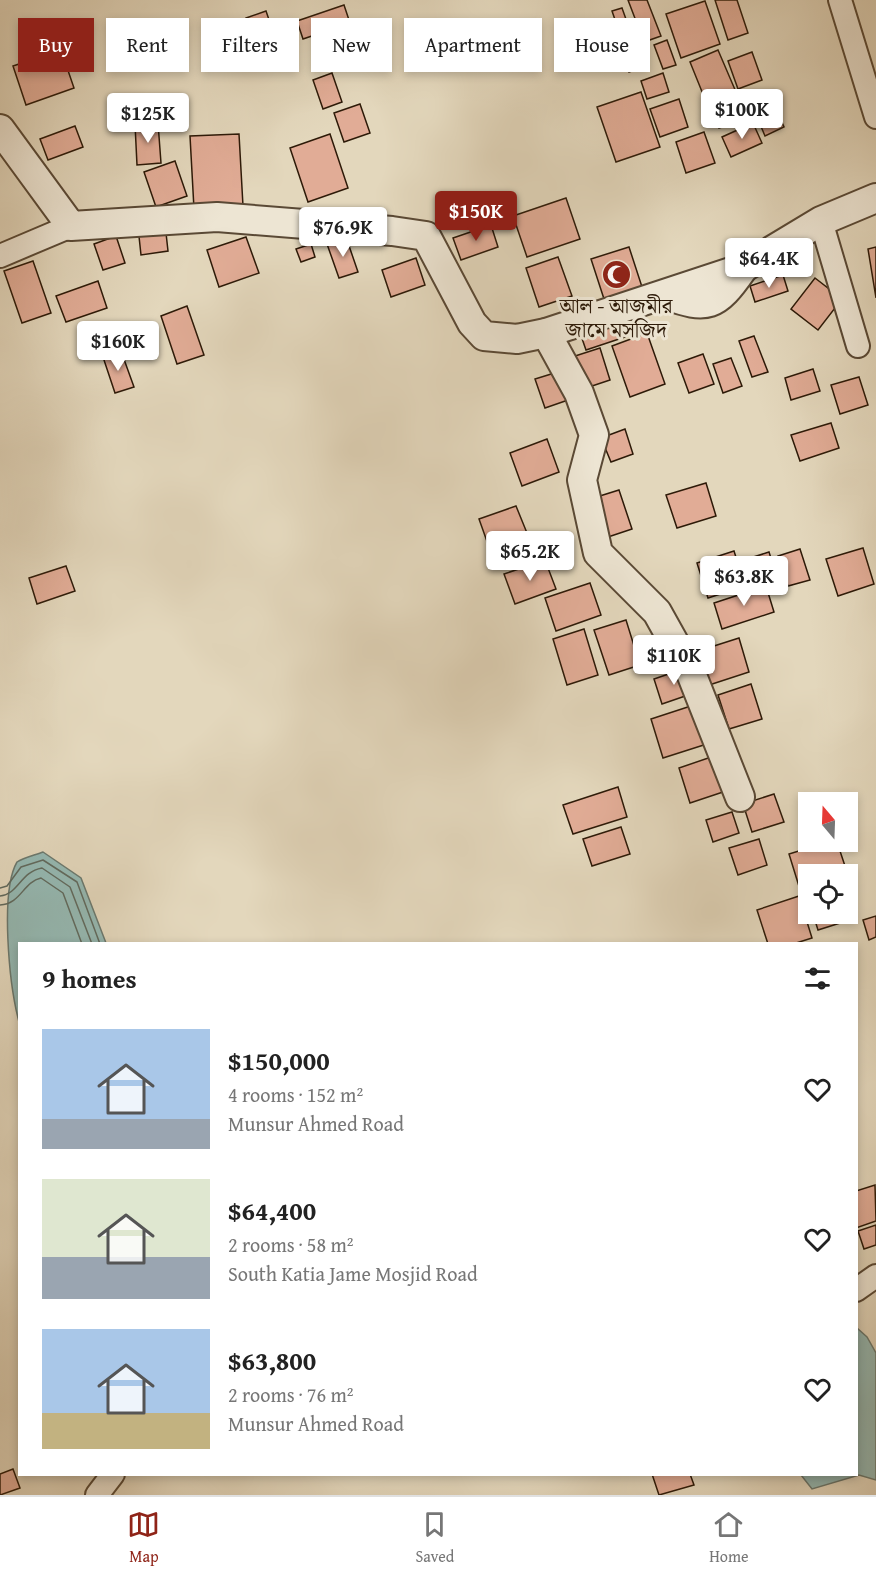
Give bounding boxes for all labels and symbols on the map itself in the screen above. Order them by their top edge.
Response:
pin: $100K [700,89,784,140]
pin: $125K [106,93,190,144]
pin: $150K [434,191,518,242]
pin: $76.9K [294,207,392,258]
pin: $64.4K [720,238,818,289]
mosque icon: আল - আজমীর জামে মসজিদ [600,258,632,290]
place label: আল - আজমীর জামে মসজিদ [558,290,674,345]
pin: $160K [76,321,160,372]
pin: $65.2K [481,531,579,582]
pin: $63.8K [695,556,793,607]
pin: $110K [632,635,716,686]
north arrow [798,792,858,852]

